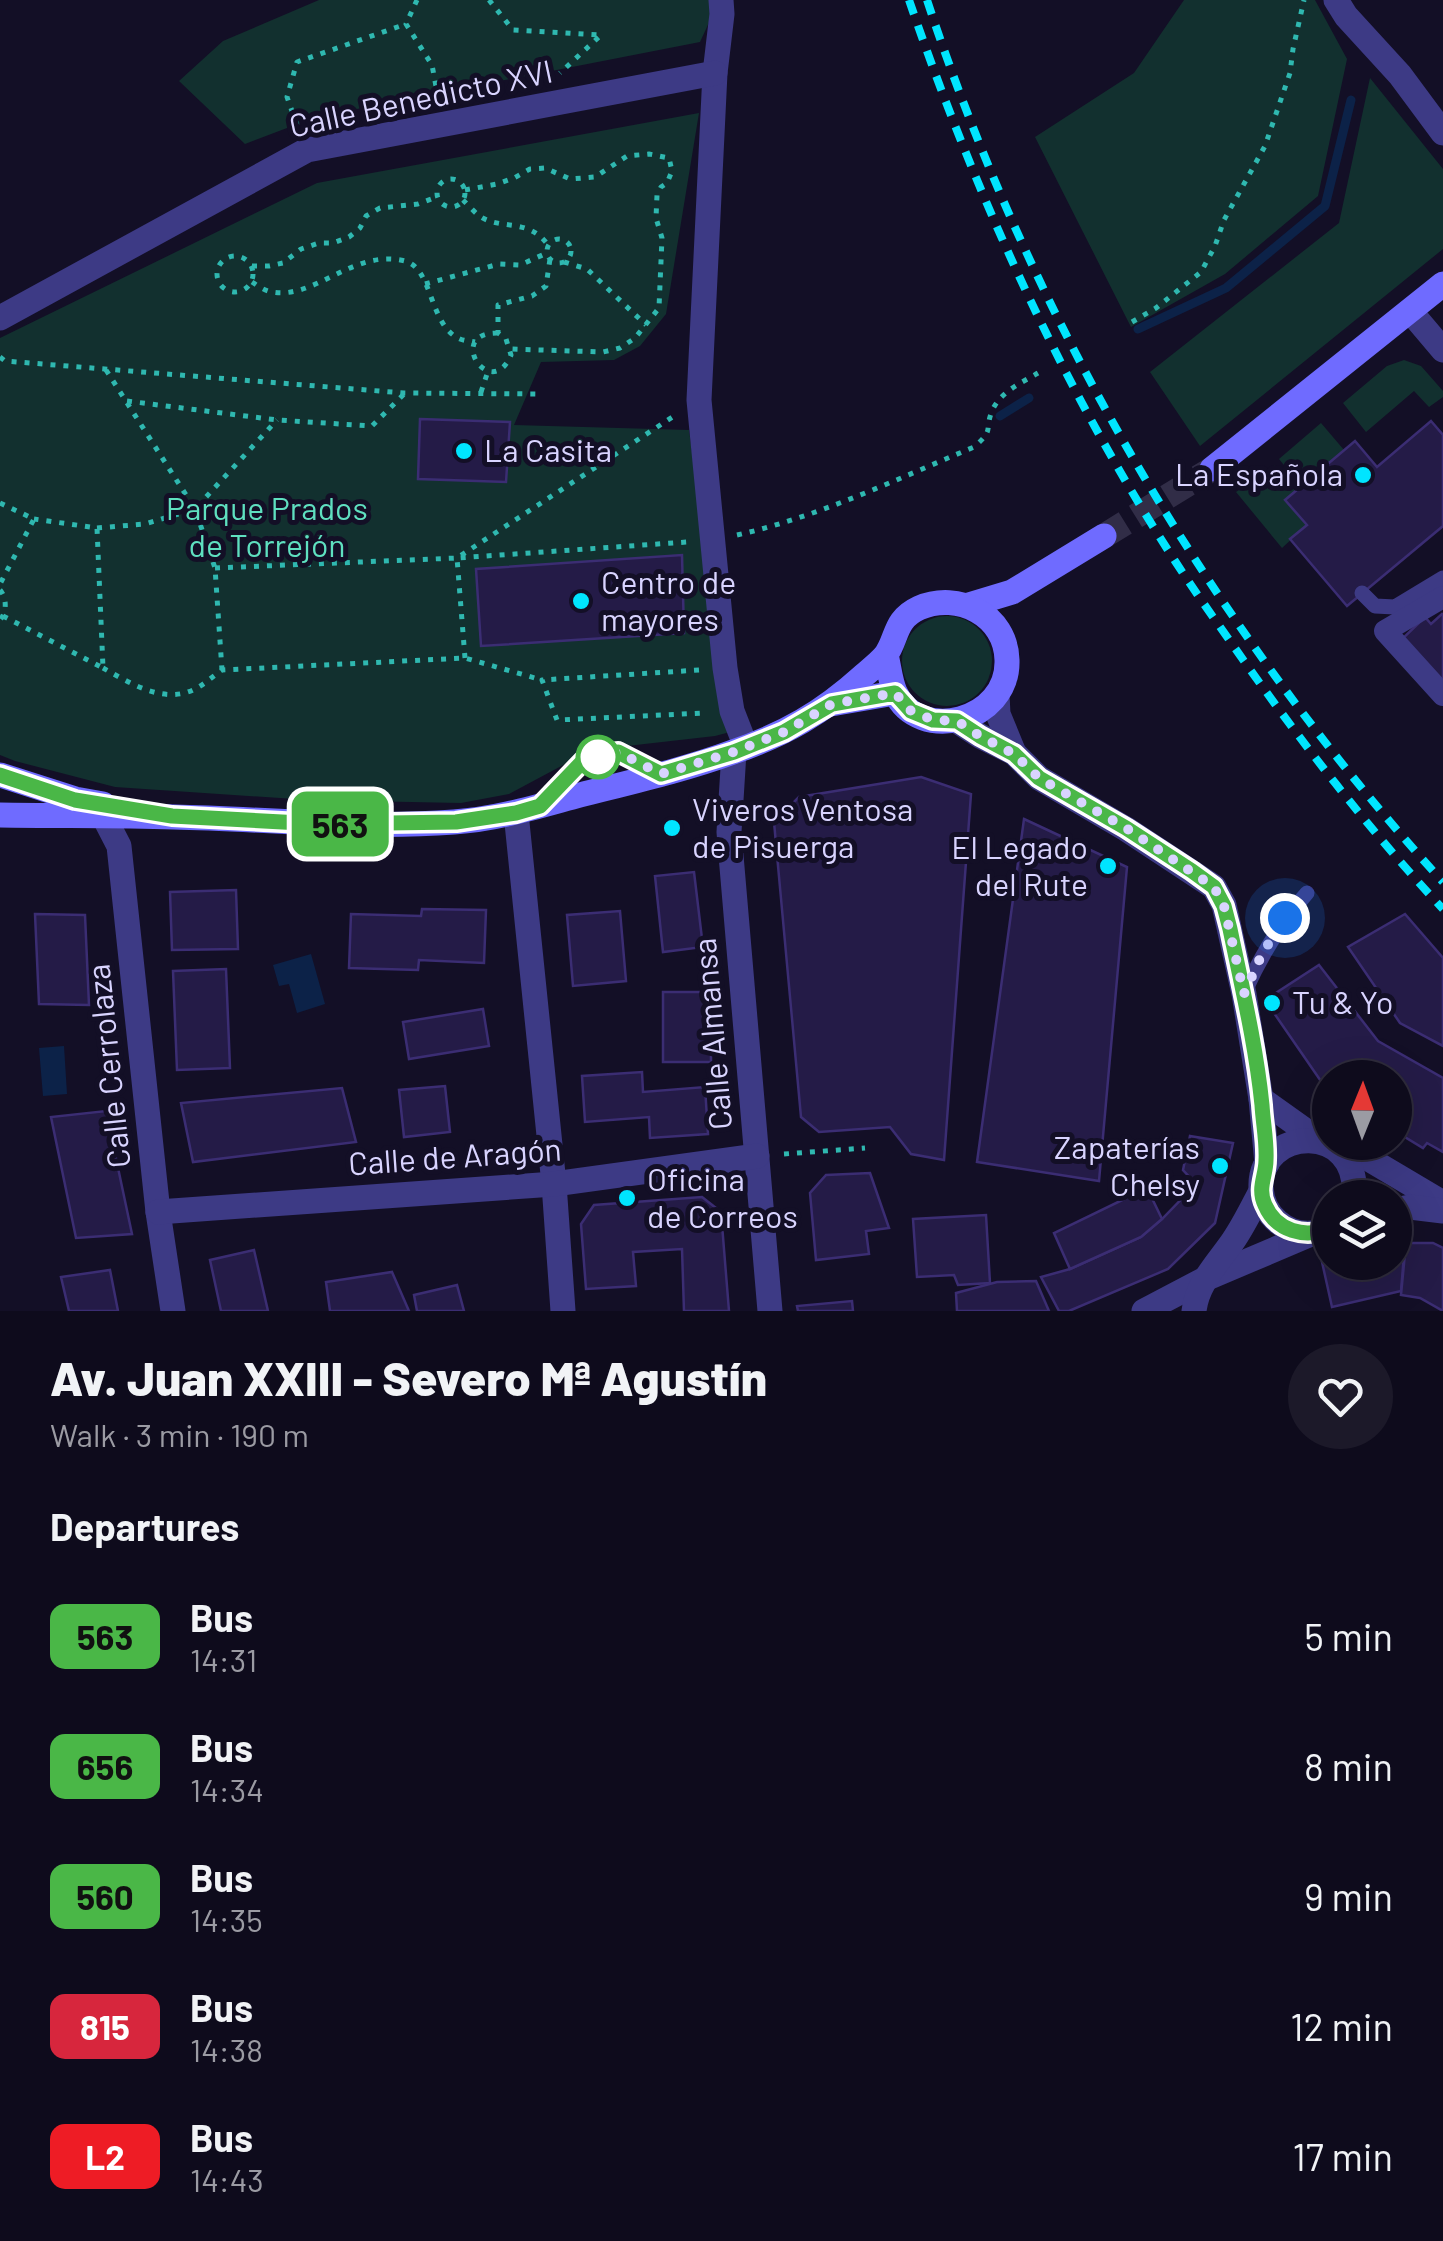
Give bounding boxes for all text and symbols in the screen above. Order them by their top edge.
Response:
street label: Calle Benedicto XVI [285,51,556,144]
place label: La Casita [484,430,612,468]
marker: La Casita [453,440,475,462]
place label: La Española [1175,454,1343,492]
marker: La Española [1352,464,1374,486]
park label: Parque Prados de Torrejón [166,488,368,563]
place label: Centro de mayores [601,562,736,637]
marker: Centro de mayores [570,590,592,612]
unlabelled marker [577,736,619,778]
place label: Viveros Ventosa de Pisuerga [692,789,913,864]
line badge: 563 [282,792,398,856]
text: 563 [312,803,368,845]
marker: Viveros Ventosa de Pisuerga [661,817,683,839]
place label: El Legado del Rute [951,827,1088,902]
marker: El Legado del Rute [1097,855,1119,877]
your location [1260,893,1310,943]
street label: Calle Almansa [684,937,738,1132]
street label: Calle Cerrolaza [77,962,137,1170]
place label: Tu & Yo [1292,982,1393,1020]
marker: Tu & Yo [1261,992,1283,1014]
north arrow [1312,1060,1412,1160]
map controls [1312,1060,1412,1280]
place label: Zapaterías Chelsy [1054,1127,1200,1202]
street label: Calle de Aragón [347,1129,563,1181]
marker: Zapaterías Chelsy [1209,1155,1231,1177]
place label: Oficina de Correos [647,1159,798,1234]
button: layers [1312,1180,1412,1280]
marker: Oficina de Correos [616,1187,638,1209]
button: heart [1288,1344,1393,1449]
text: Av. Juan XXIII - Severo Mª Agustín [50,1348,767,1406]
text: Walk · 3 min · 190 m [50,1415,309,1453]
text: Departures [50,1503,239,1549]
text: Bus [190,1594,253,1640]
text: 5 min [1304,1613,1393,1659]
text: 563 [77,1615,133,1657]
text: 14:31 [190,1640,257,1678]
text: Bus [190,1724,253,1770]
text: 8 min [1304,1743,1393,1789]
text: 656 [77,1745,133,1787]
text: 14:34 [190,1770,264,1808]
text: Bus [190,1854,253,1900]
text: 9 min [1304,1873,1393,1919]
text: 560 [76,1875,134,1917]
text: 14:35 [190,1900,263,1938]
text: Bus [190,1984,253,2030]
text: 12 min [1290,2003,1393,2049]
text: 815 [80,2005,130,2047]
text: 14:38 [190,2030,263,2068]
text: Bus [190,2114,253,2160]
text: 17 min [1293,2133,1393,2179]
text: L2 [85,2135,125,2177]
text: 14:43 [190,2160,264,2198]

